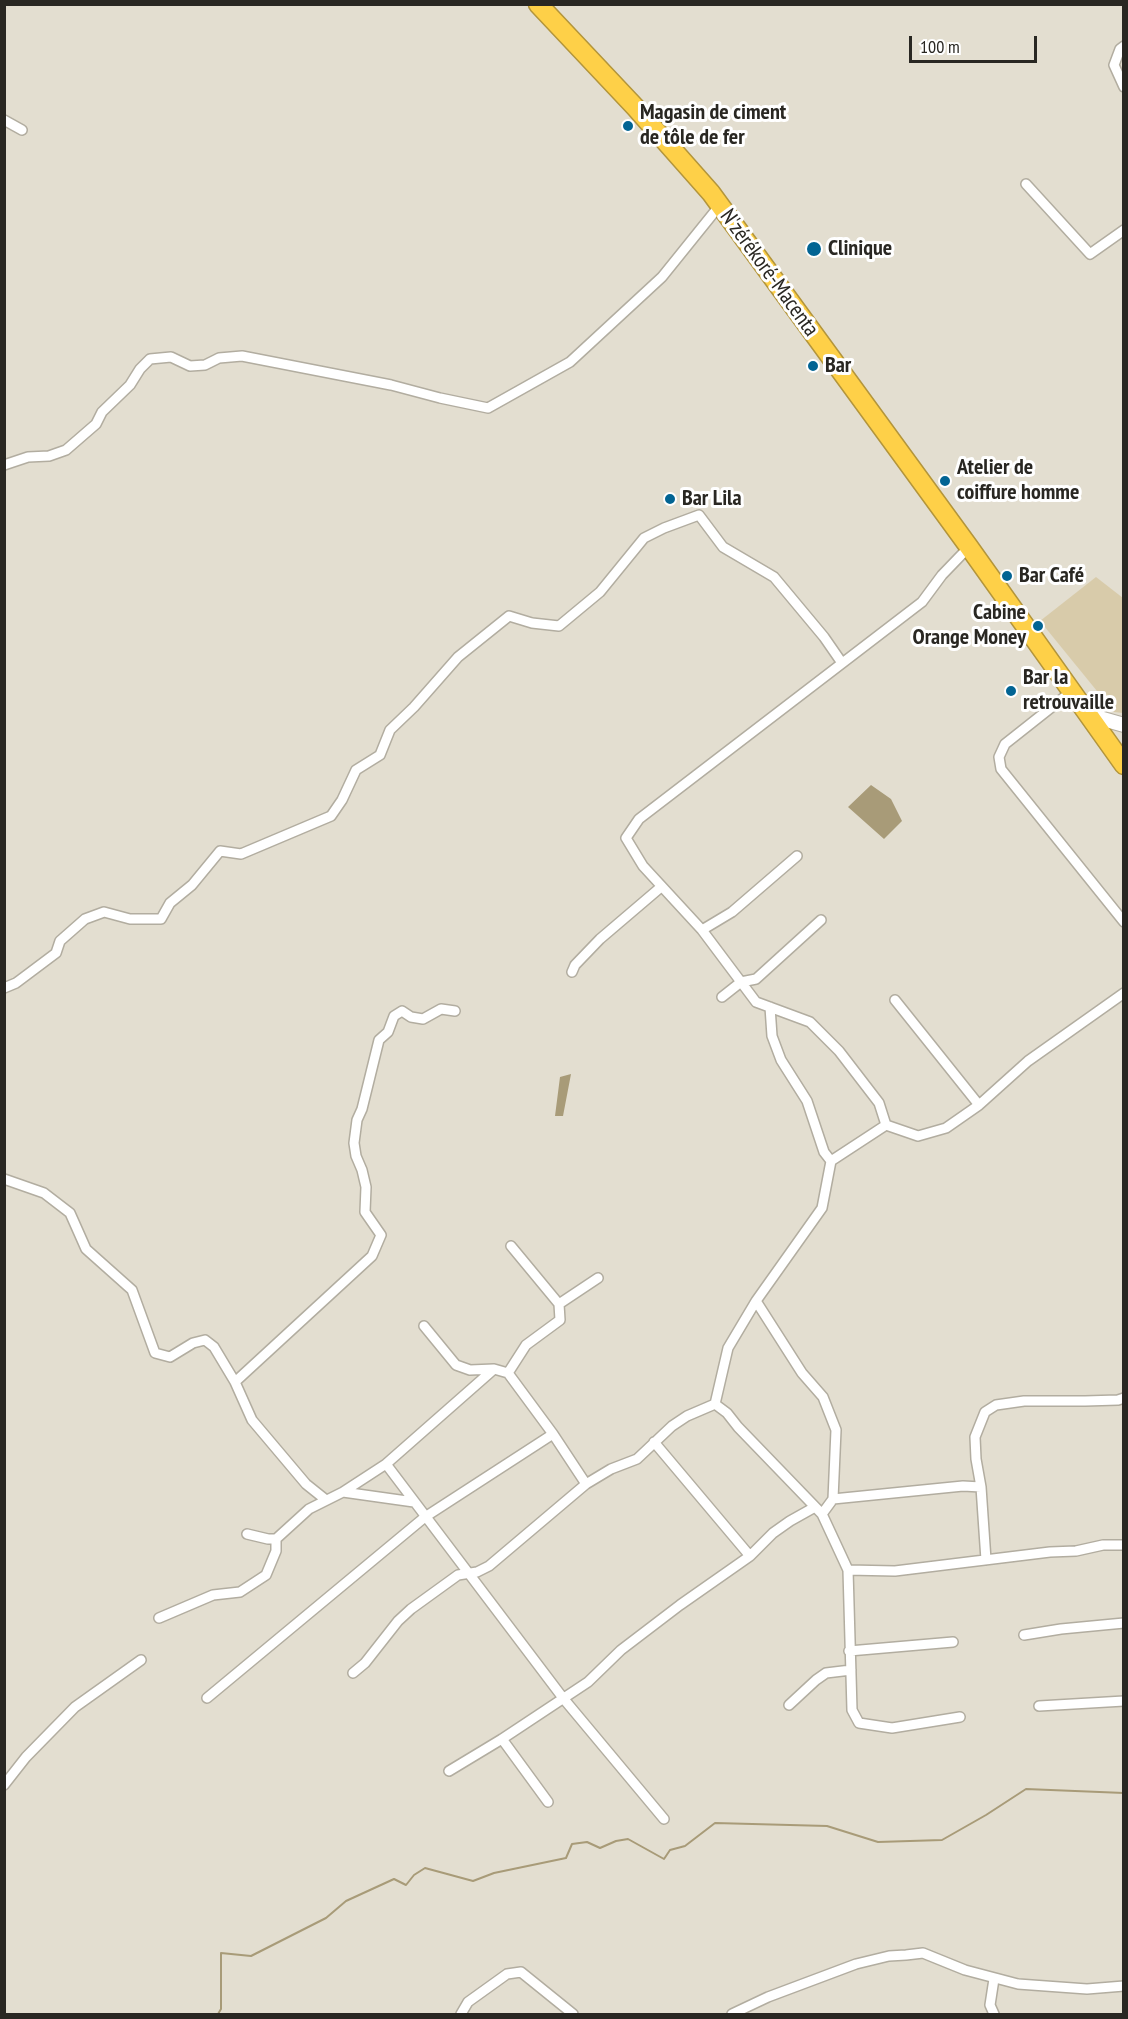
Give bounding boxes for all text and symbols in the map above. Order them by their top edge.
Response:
scale bar [912,24,1040,62]
text: 100 m [920,35,960,58]
place label: Magasin de ciment de tôle de fer [640,100,786,152]
marker: Magasin de ciment de tôle de fer [621,119,635,133]
street label: N'zérékoré-Macenta [714,204,824,342]
place label: Clinique [828,236,892,262]
marker: Clinique [805,240,823,258]
place label: Bar [825,353,851,379]
marker: Bar [806,359,820,373]
place label: Atelier de coiffure homme [957,455,1079,506]
marker: Atelier de coiffure homme [938,474,952,488]
place label: Bar Lila [682,486,742,512]
marker: Bar Lila [663,492,677,506]
place label: Bar Café [1019,563,1084,589]
marker: Bar Café [1000,569,1014,583]
place label: Cabine Orange Money [912,600,1026,652]
marker: Cabine Orange Money [1031,619,1045,633]
place label: Bar la retrouvaille [1023,665,1114,716]
marker: Bar la retrouvaille [1004,684,1018,698]

